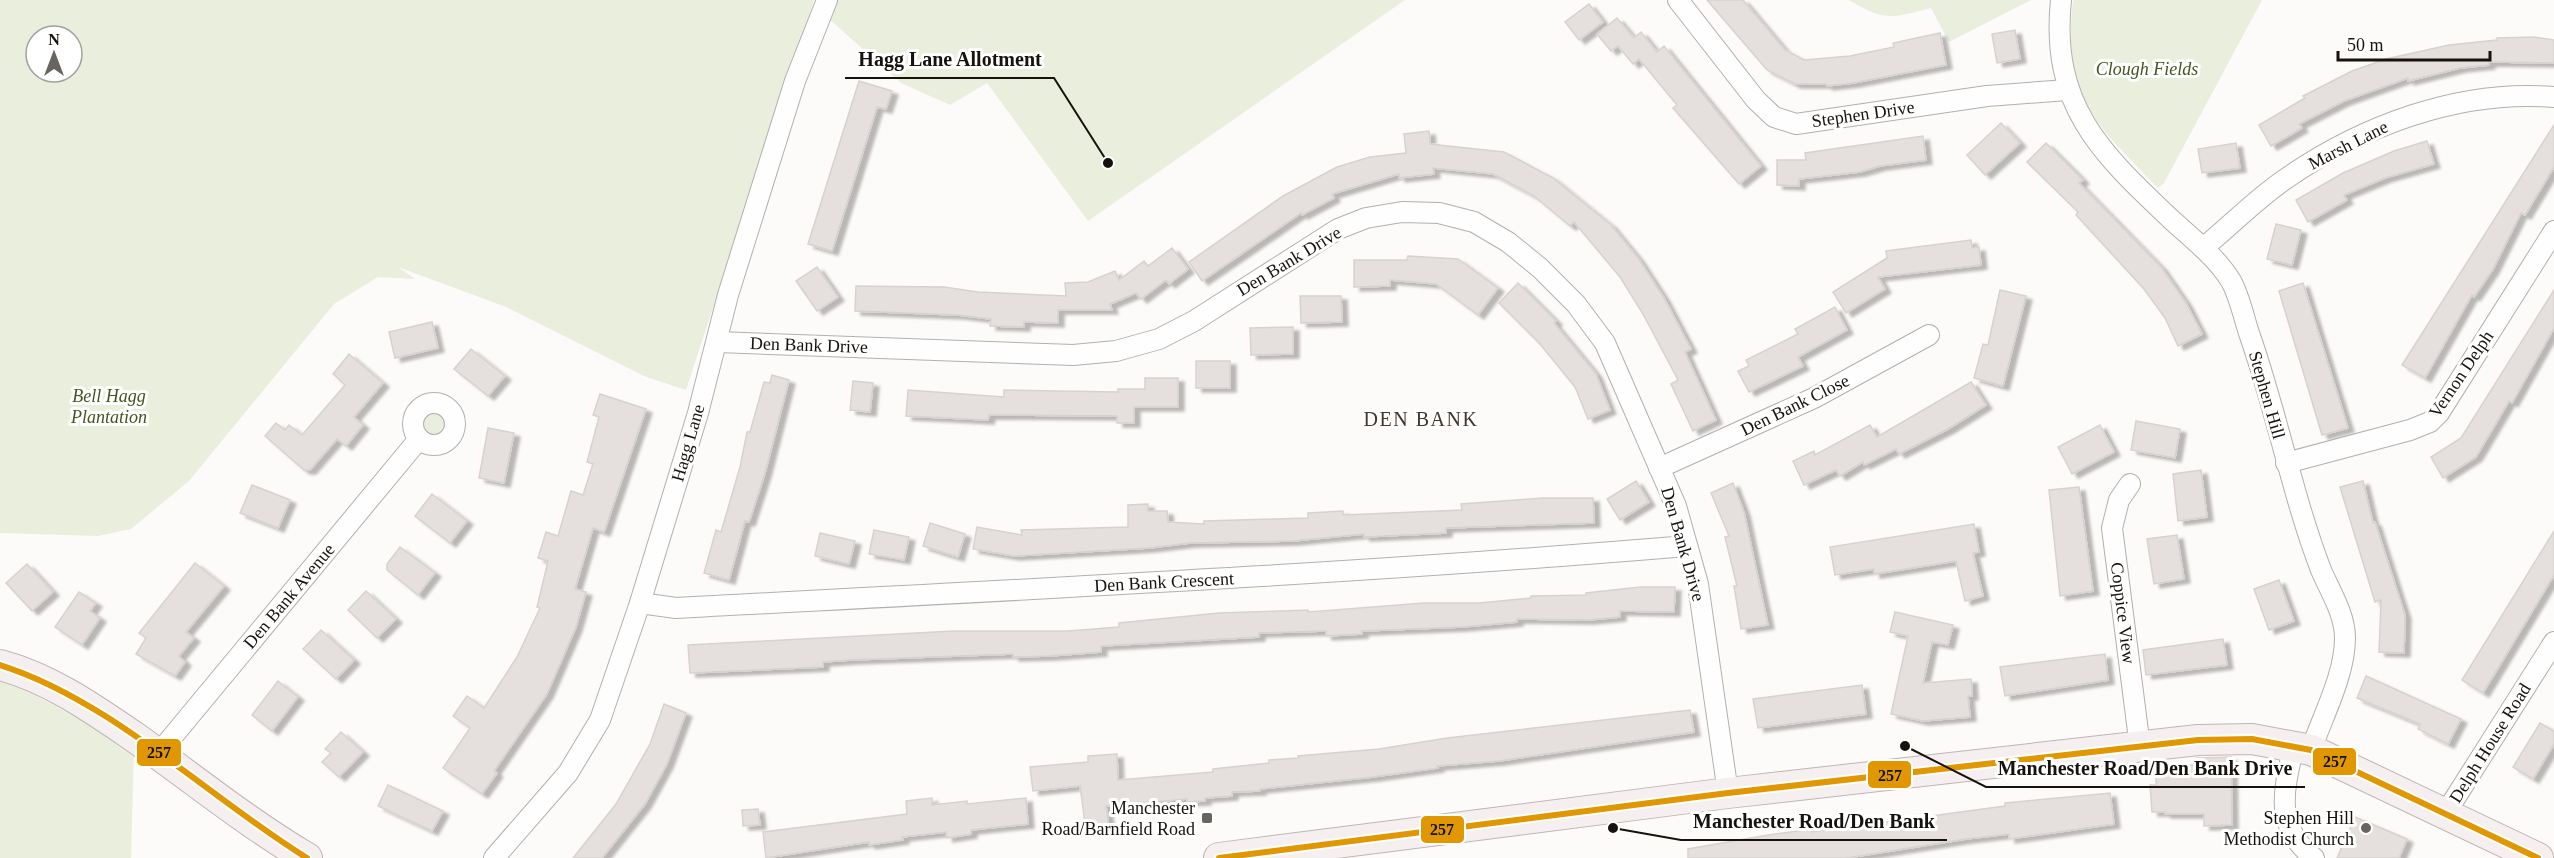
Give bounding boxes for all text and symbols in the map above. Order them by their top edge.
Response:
north arrow [24,24,84,84]
scale bar [2338,24,2490,62]
text: N [48,31,60,48]
text: 50 m [2347,35,2384,55]
callout: Hagg Lane Allotment [845,40,1054,78]
text: Hagg Lane Allotment [858,48,1042,71]
park label: Clough Fields [2096,59,2198,79]
street label: Stephen Drive [1810,97,1916,131]
street label: Marsh Lane [2305,116,2391,174]
street label: Den Bank Drive [1233,222,1345,300]
street label: Vernon Delph [2425,327,2497,421]
street label: Den Bank Drive [750,333,868,357]
street label: Stephen Hill [2245,349,2289,441]
street label: Den Bank Close [1738,370,1852,440]
park label: Bell Hagg Plantation [70,386,147,427]
street label: Hagg Lane [667,402,709,484]
district label: DEN BANK [1364,408,1478,430]
street label: Den Bank Drive [1657,485,1709,603]
street label: Den Bank Avenue [239,540,339,652]
street label: Coppice View [2107,561,2139,665]
street label: Den Bank Crescent [1094,568,1234,596]
street label: Delph House Road [2445,680,2535,806]
line badge: 257 [136,738,182,767]
text: 257 [147,744,171,761]
line badge: 257 [2312,747,2357,776]
callout: Manchester Road/Den Bank Drive [1986,749,2305,787]
text: 257 [2323,753,2347,770]
text: Manchester Road/Den Bank Drive [1998,757,2292,779]
line badge: 257 [1867,760,1912,789]
text: 257 [1878,767,1902,784]
place label: Manchester Road/Barnfield Road [1042,798,1195,839]
callout: Manchester Road/Den Bank [1681,802,1947,840]
place label: Stephen Hill Methodist Church [2224,808,2354,849]
text: Manchester Road/Den Bank [1693,810,1936,832]
marker: Manchester Road/Barnfield Road [1200,811,1214,825]
line badge: 257 [1420,815,1465,844]
text: 257 [1430,821,1454,838]
marker: Stephen Hill Methodist Church [2359,821,2373,835]

